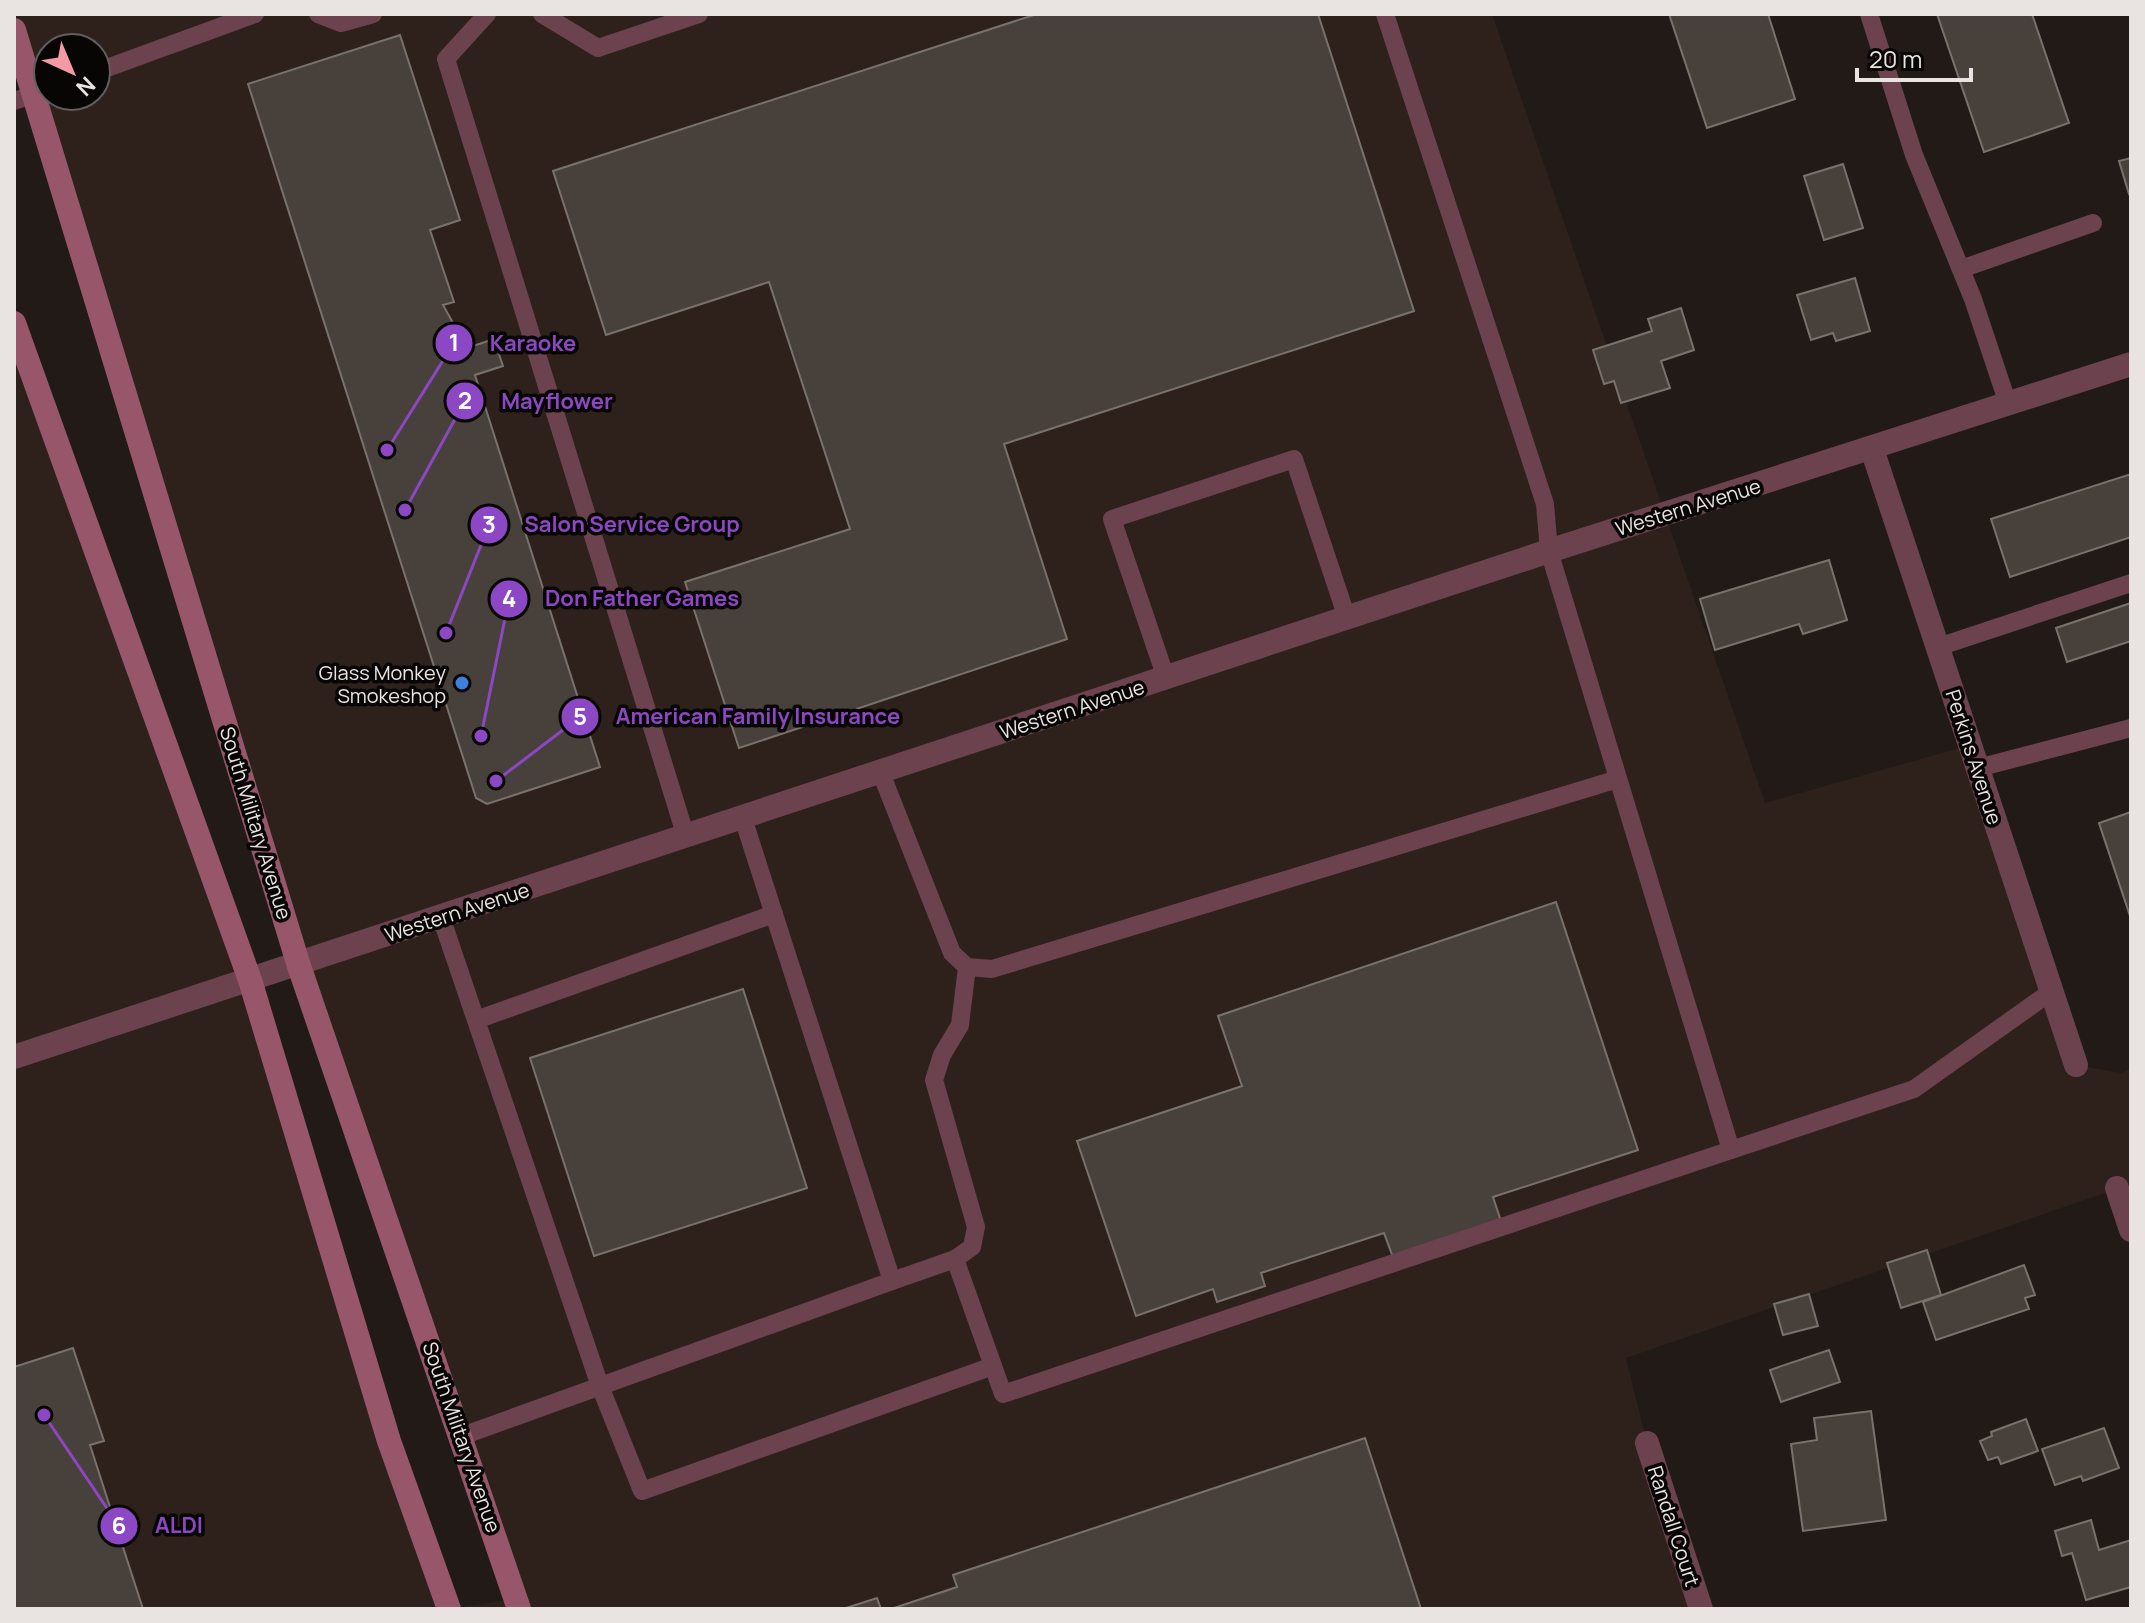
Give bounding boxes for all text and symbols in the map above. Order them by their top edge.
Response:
north arrow [32,32,112,112]
scale bar [1857,32,1971,82]
text: 20 m [1869,42,1922,75]
text: N [70,70,102,103]
callout: Karaoke [434,320,593,366]
text: 1 [449,325,459,358]
text: Karaoke [490,328,576,358]
callout: Mayflower [445,378,629,424]
text: 2 [458,383,472,416]
text: Mayflower [501,386,613,416]
street label: Western Avenue [1612,472,1764,542]
callout: Salon Service Group [469,502,756,548]
text: 3 [482,507,496,540]
text: Salon Service Group [524,509,740,539]
callout: Don Father Games [489,576,755,622]
text: 4 [502,581,516,614]
text: Don Father Games [545,583,739,613]
place label: Glass Monkey Smokeshop [319,659,446,709]
street label: Western Avenue [996,673,1148,745]
marker: Glass Monkey Smokeshop [453,674,471,692]
street label: Perkins Avenue [1939,686,2009,828]
callout: American Family Insurance [560,694,916,740]
text: 5 [573,699,587,732]
text: American Family Insurance [616,701,900,731]
street label: South Military Avenue [214,723,298,923]
street label: Western Avenue [381,876,533,948]
street label: South Military Avenue [417,1338,507,1536]
street label: Randall Court [1642,1462,1706,1590]
callout: ALDI [99,1503,219,1549]
text: 6 [112,1508,126,1541]
text: ALDI [155,1510,203,1540]

